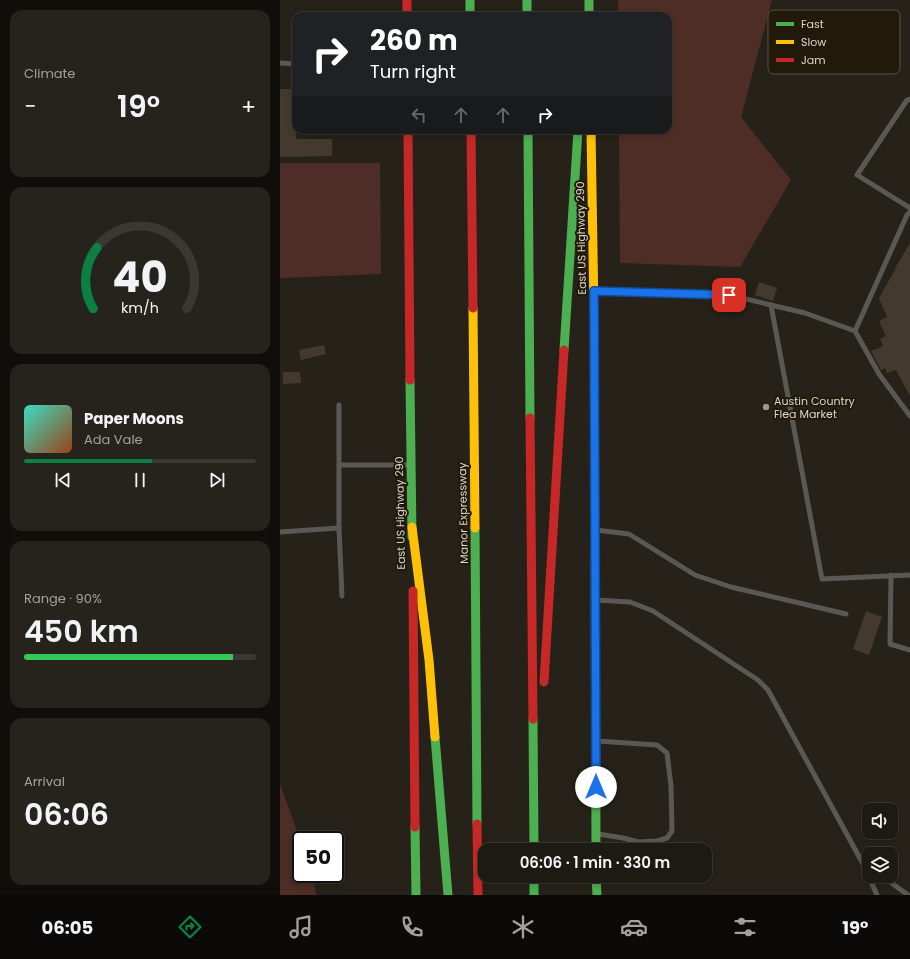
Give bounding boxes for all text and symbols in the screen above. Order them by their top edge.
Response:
legend [768,10,900,74]
text: Fast [801,16,824,32]
text: 260 m [370,21,458,60]
icon: right [304,28,356,80]
text: Slow [801,34,826,50]
text: Jam [801,52,826,68]
text: Turn right [370,59,456,84]
text: Climate [24,64,75,83]
text: 19° [117,85,160,128]
text: − [24,91,36,122]
text: + [241,91,256,122]
icon: left [408,104,430,126]
icon: ahead [450,104,472,126]
icon: ahead [492,104,514,126]
icon: right [534,104,556,126]
street label: East US Highway 290 [572,181,590,295]
text: 40 [112,247,168,306]
pin [712,278,746,312]
icon: arrive [718,284,740,306]
text: km/h [121,297,159,317]
place label: Austin Country Flea Market [774,393,856,422]
marker: Austin Country Flea Market [761,402,771,412]
text: Paper Moons [84,408,184,429]
text: Ada Vale [84,430,143,449]
street label: East US Highway 290 [391,456,409,570]
street label: Manor Expressway [454,461,472,564]
icon: previous [52,469,74,491]
icon: pause [129,469,151,491]
icon: next [206,469,228,491]
text: Range · 90% [24,589,102,608]
text: 450 km [24,610,139,653]
position arrow [575,766,617,808]
text: Arrival [24,772,65,791]
text: 06:06 [24,793,109,836]
map controls [862,803,898,883]
button: sound [862,803,898,839]
speed limit sign: 50 [292,831,344,883]
button: layers [862,847,898,883]
text: 06:06 · 1 min · 330 m [520,852,670,873]
icon: directions [176,913,204,941]
icon: music [287,913,315,941]
icon: phone [398,913,426,941]
icon: climate [509,913,537,941]
icon: car [620,913,648,941]
icon: filters [731,913,759,941]
text: 06:05 [42,915,93,940]
text: 19° [842,915,868,940]

